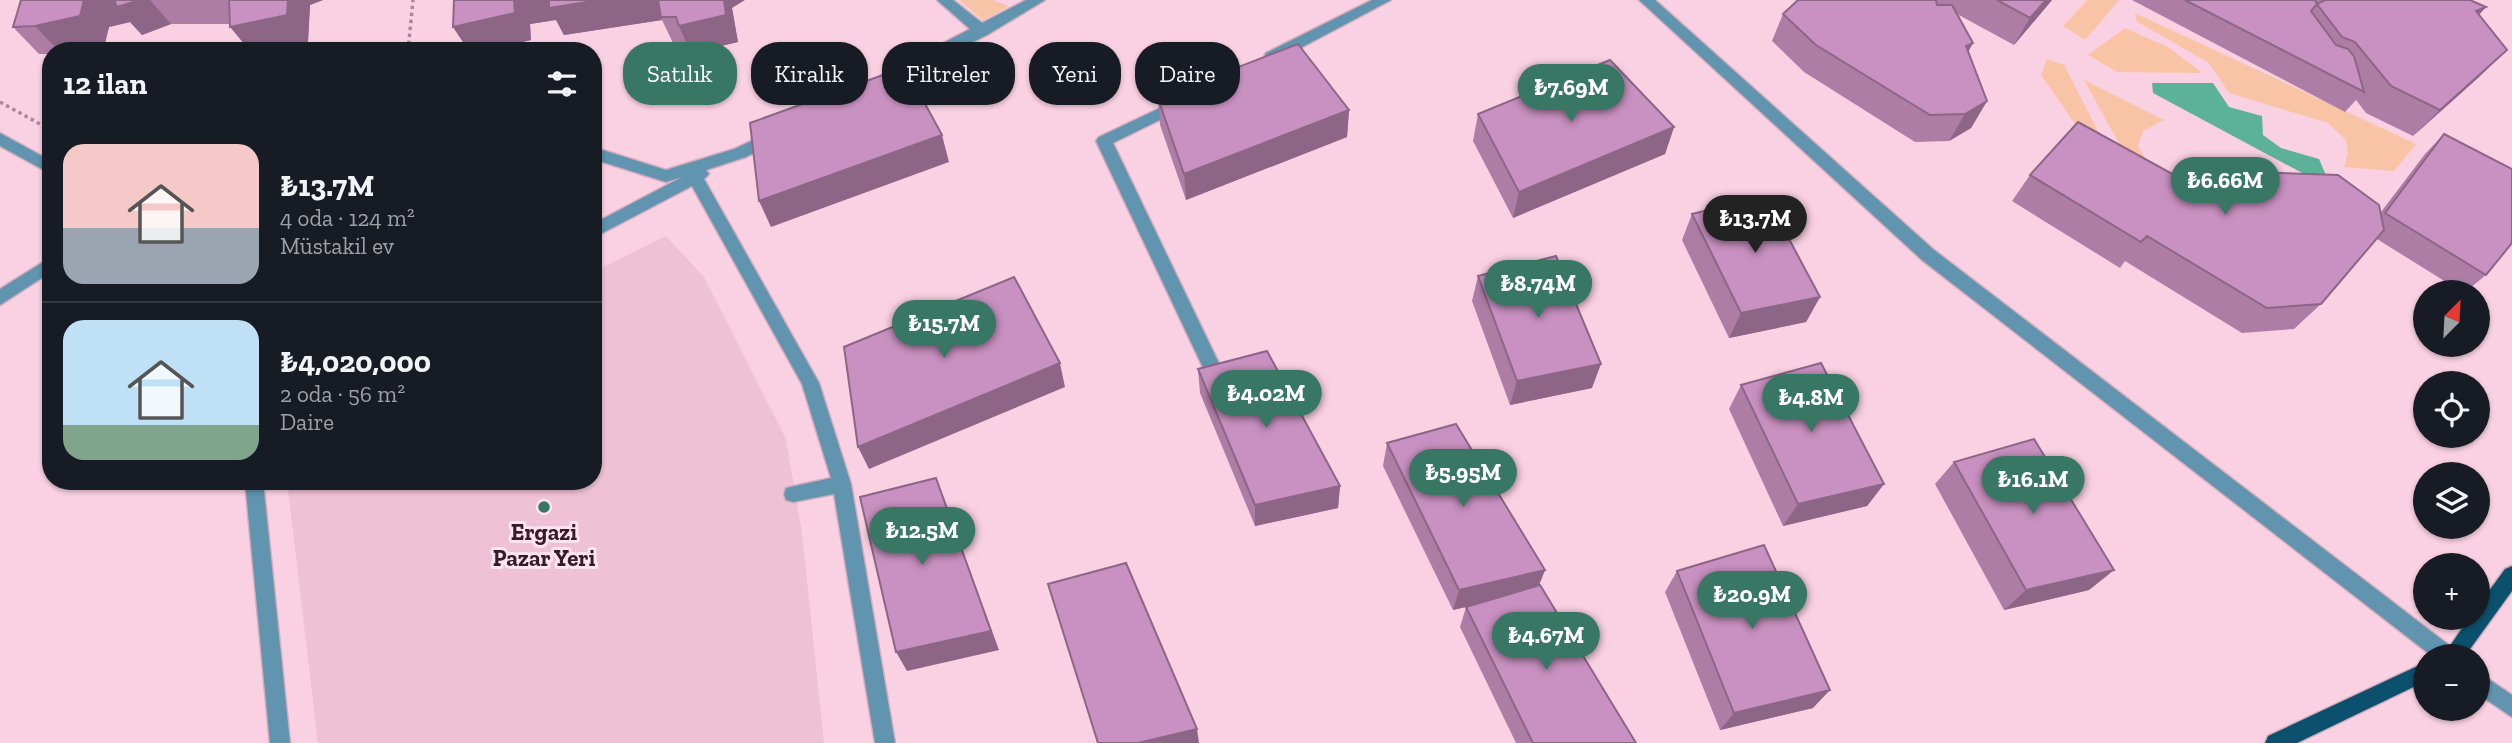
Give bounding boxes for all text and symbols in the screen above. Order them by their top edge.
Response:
chip: Satılık [623,42,737,105]
chip: Kiralık [751,42,868,105]
chip: Filtreler [882,42,1015,105]
chip: Yeni [1029,42,1121,105]
chip: Daire [1135,42,1240,105]
pin: ₺7.69M [1514,64,1628,124]
icon: filters [543,65,581,103]
text: 12 ilan [63,66,147,102]
text: ₺7.69M [1534,73,1608,101]
pin: ₺6.66M [2168,158,2282,217]
text: ₺6.66M [2187,166,2263,194]
text: ₺13.7M [280,168,374,204]
icon: home [119,172,203,256]
pin: ₺13.7M [1698,196,1812,255]
text: 4 oda · 124 m² [280,204,415,232]
text: ₺13.7M [1719,204,1791,232]
text: Müstakil ev [280,232,394,260]
pin: ₺8.74M [1481,260,1595,320]
text: ₺8.74M [1500,269,1576,297]
north arrow [2413,280,2490,357]
map controls [2413,280,2490,721]
pin: ₺15.7M [887,300,1001,360]
text: ₺15.7M [908,309,980,337]
text: ₺4,020,000 [280,344,431,380]
icon: home [119,348,203,432]
pin: ₺4.02M [1209,370,1323,430]
button: locate [2413,371,2490,448]
pin: ₺4.8M [1762,374,1860,434]
text: ₺4.02M [1227,379,1305,407]
text: 2 oda · 56 m² [280,380,405,408]
text: ₺4.8M [1778,383,1844,411]
text: Daire [280,408,334,436]
pin: ₺5.95M [1406,449,1520,509]
pin: ₺16.1M [1976,456,2090,516]
text: ₺5.95M [1425,458,1501,486]
button: layers [2413,462,2490,539]
text: ₺16.1M [1998,465,2068,493]
marker: Ergazi Pazar Yeri [536,499,552,515]
pin: ₺12.5M [865,508,979,567]
text: ₺12.5M [885,516,959,544]
place label: Ergazi Pazar Yeri [493,518,595,572]
button: + [2413,553,2490,630]
pin: ₺20.9M [1695,572,1809,631]
text: ₺20.9M [1713,580,1791,608]
pin: ₺4.67M [1489,612,1603,672]
text: ₺4.67M [1508,621,1584,649]
button: − [2413,644,2490,721]

